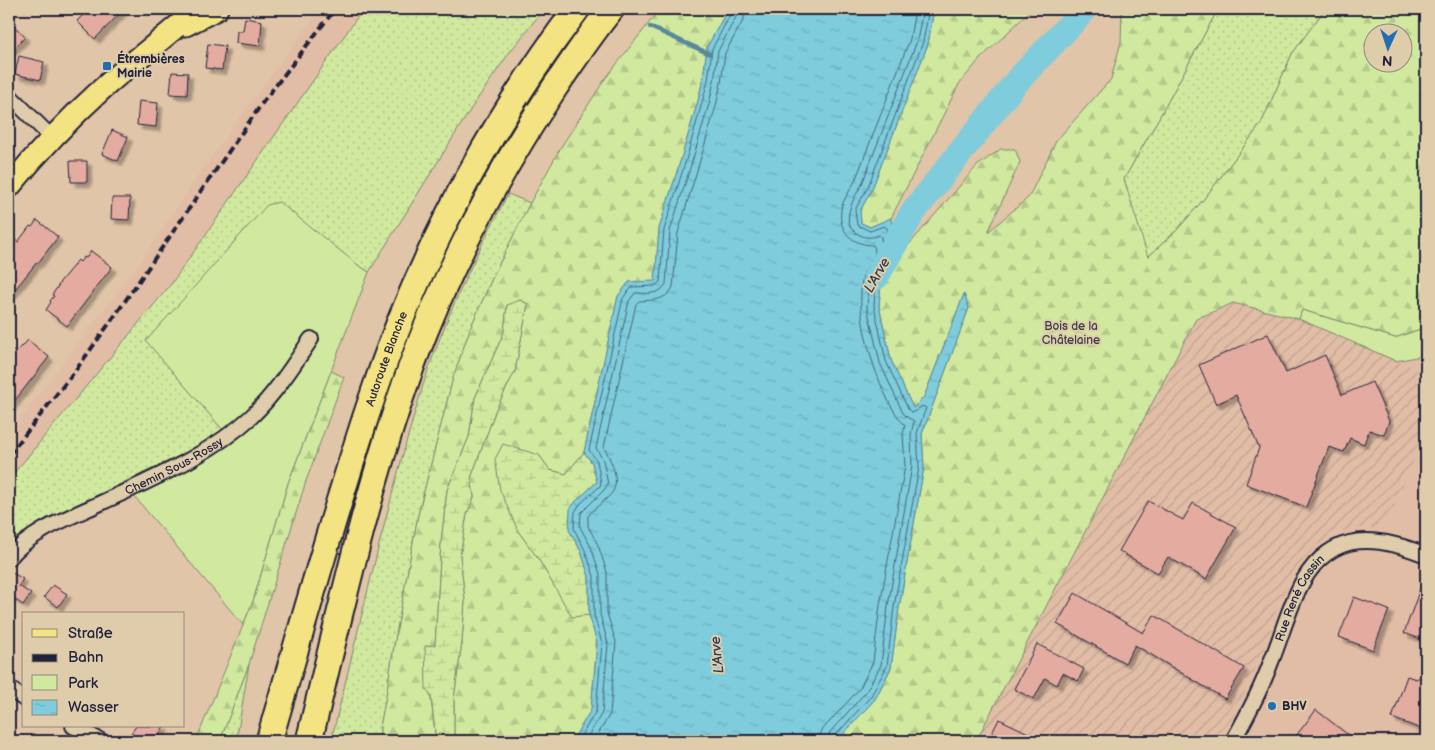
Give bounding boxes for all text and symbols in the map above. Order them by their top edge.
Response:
north arrow [1362,22,1412,72]
place label: Étrembières Mairie [117,50,185,81]
text: N [1382,52,1393,69]
marker: Étrembières Mairie [101,60,113,72]
water label: L'Arve [860,255,894,295]
street label: Autoroute Blanche [362,309,411,408]
park label: Bois de la Châtelaine [1042,319,1100,348]
street label: Chemin Sous-Rossy [122,434,226,498]
street label: Rue René Cassin [1272,551,1327,643]
legend [22,612,185,728]
text: Straße [68,624,113,643]
water label: L'Arve [707,636,727,674]
text: Bahn [68,648,104,667]
text: Park [68,674,99,693]
text: Wasser [68,698,119,717]
place label: BHV [1282,699,1307,714]
marker: BHV [1266,700,1278,712]

